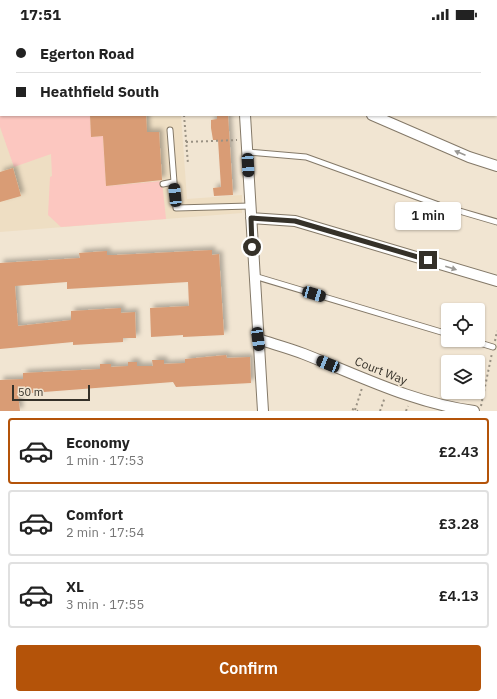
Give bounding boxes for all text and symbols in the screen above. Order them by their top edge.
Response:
text: 17:51 [20,5,61,24]
text: Egerton Road [40,44,134,63]
text: Heathfield South [40,82,159,101]
one-way arrow [455,150,466,156]
car [241,153,255,177]
car [168,182,182,208]
callout: 1 min [395,202,461,230]
text: 1 min [411,207,445,224]
route start [243,238,261,256]
route end [419,251,437,269]
one-way arrow [445,265,457,271]
car [301,285,327,303]
map controls [441,303,485,399]
button: locate [441,303,485,347]
car [250,326,266,352]
street label: Court Way [353,353,410,388]
car [315,354,341,374]
button: layers [441,355,485,399]
scale bar [12,383,90,402]
text: 50 m [18,385,43,399]
icon: car [18,433,54,469]
text: Economy [66,433,130,452]
text: £2.43 [439,442,479,461]
text: 1 min · 17:53 [66,452,144,469]
icon: car [18,505,54,541]
text: Comfort [66,505,123,524]
text: £3.28 [439,514,479,533]
text: 2 min · 17:54 [66,524,144,541]
icon: car [18,577,54,613]
text: XL [66,577,84,596]
text: £4.13 [439,586,479,605]
text: 3 min · 17:55 [66,596,144,613]
button: Confirm [16,645,481,691]

